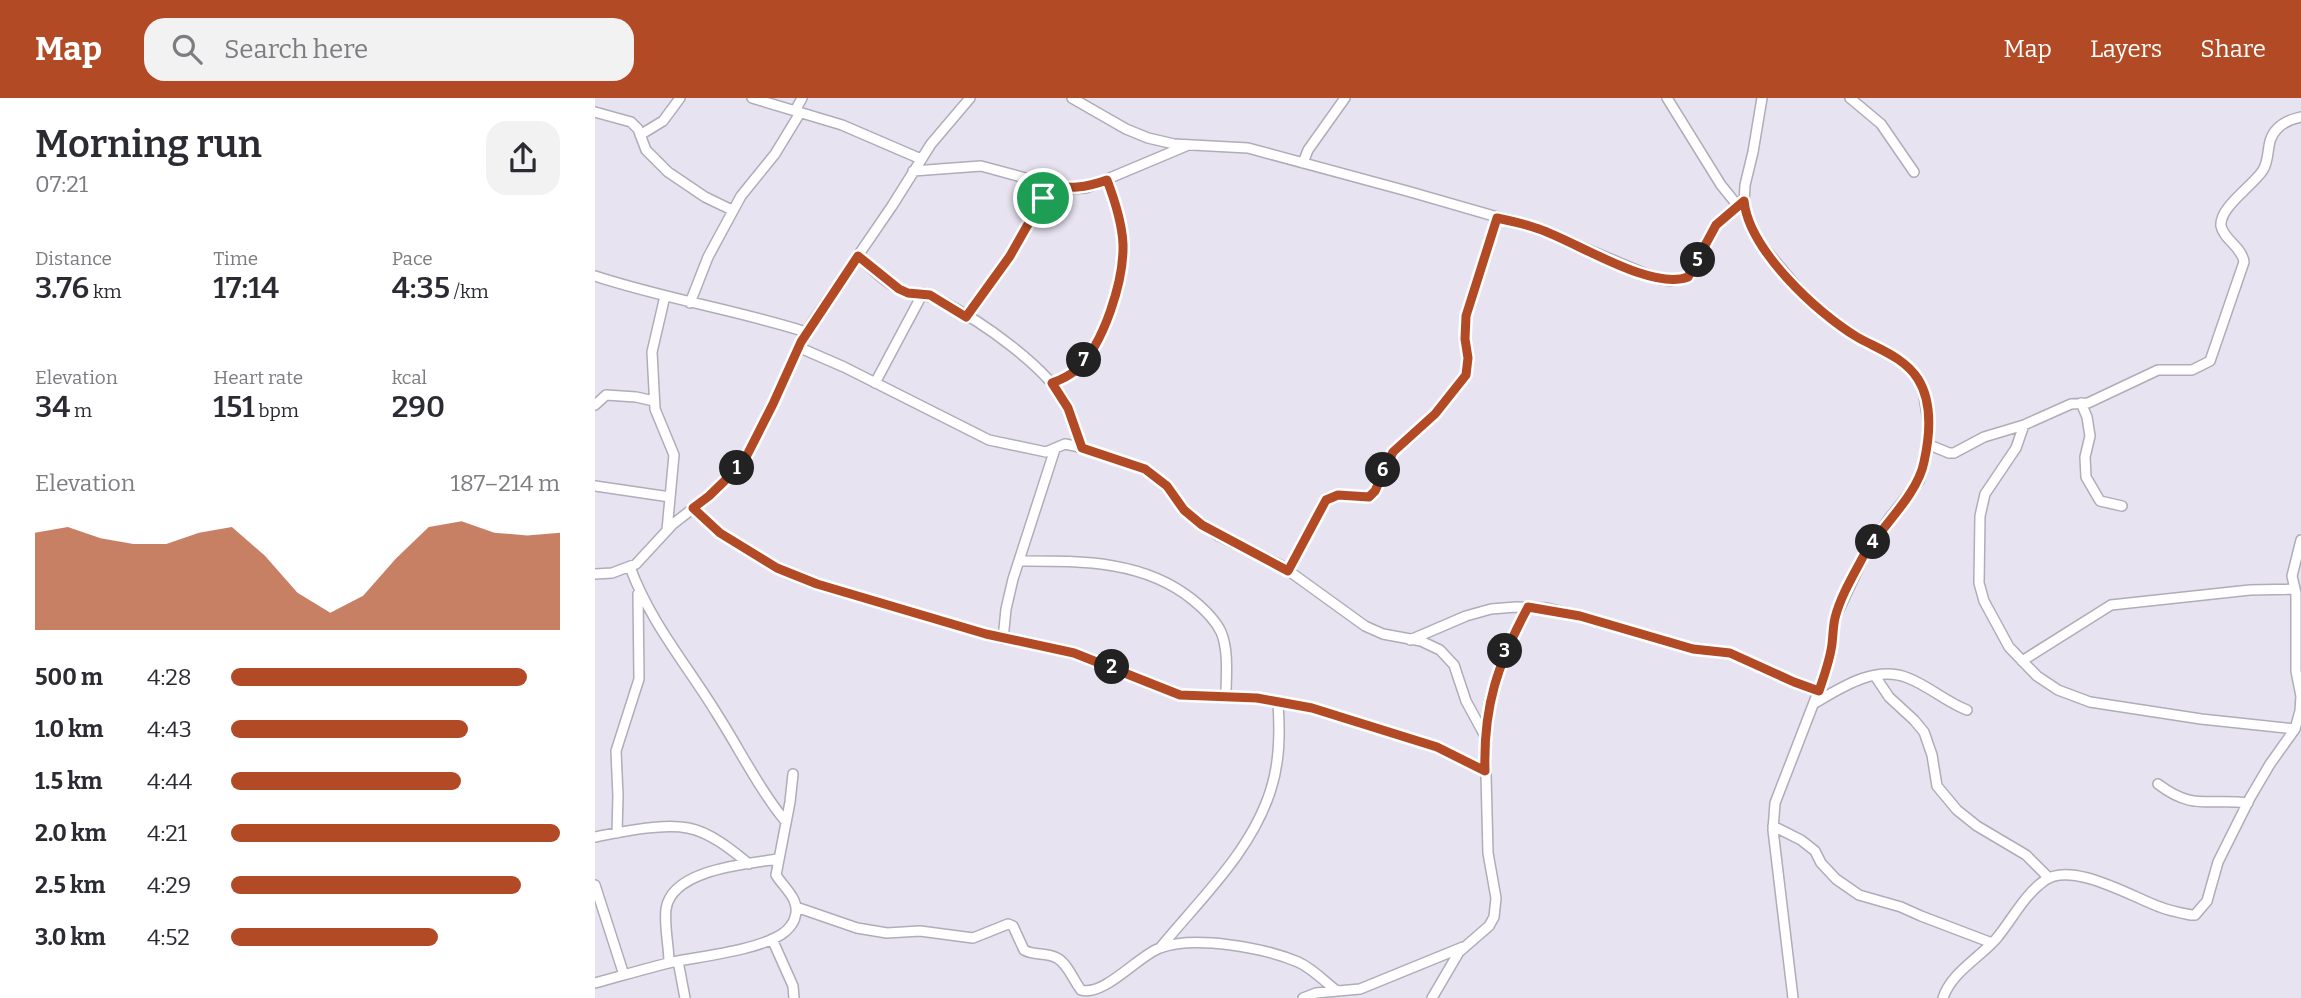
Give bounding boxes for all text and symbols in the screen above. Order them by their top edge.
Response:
search box [144,18,634,81]
text: Map [35,29,102,69]
icon: search [168,30,206,68]
text: Search here [224,34,368,65]
text: Map [2004,35,2052,63]
text: Layers [2090,35,2162,63]
text: Share [2200,35,2266,63]
text: Morning run [35,121,262,167]
button: share [486,121,560,195]
pin [1013,168,1073,228]
text: 07:21 [35,170,88,198]
icon: arrive [1024,179,1062,217]
pin: 5 [1681,242,1715,278]
text: Distance [35,247,112,270]
text: Time [213,247,258,270]
text: Pace [392,247,433,270]
text: 5 [1692,248,1703,271]
text: 3.76 [35,270,89,306]
text: 17:14 [213,270,279,306]
text: 4:35 [392,270,450,306]
text: km [89,280,122,303]
text: /km [450,280,489,303]
pin: 7 [1067,342,1101,378]
text: 7 [1078,348,1089,371]
text: Elevation [35,366,118,389]
text: Heart rate [213,366,303,389]
text: kcal [392,366,427,389]
text: 34 [35,389,70,425]
text: 151 [213,389,255,425]
text: 290 [392,389,445,425]
text: m [70,399,92,422]
text: bpm [255,399,299,422]
pin: 1 [719,450,755,486]
pin: 6 [1365,452,1401,488]
text: 1 [732,456,741,479]
text: 6 [1377,458,1388,481]
text: Elevation [35,469,135,497]
text: 187–214 m [451,469,560,497]
pin: 4 [1855,524,1891,560]
text: 4 [1867,530,1878,553]
pin: 3 [1487,634,1523,668]
text: 3 [1499,639,1510,662]
pin: 2 [1095,650,1129,684]
text: 2 [1106,655,1117,678]
text: 500 m [35,663,103,691]
text: 4:28 [147,663,192,691]
text: 1.0 km [35,715,104,743]
text: 4:43 [147,715,192,743]
text: 1.5 km [35,767,102,795]
text: 4:44 [147,767,192,795]
text: 2.0 km [35,819,106,847]
text: 4:21 [147,819,187,847]
text: 2.5 km [35,871,105,899]
text: 4:29 [147,871,191,899]
text: 3.0 km [35,923,106,951]
text: 4:52 [147,923,190,951]

